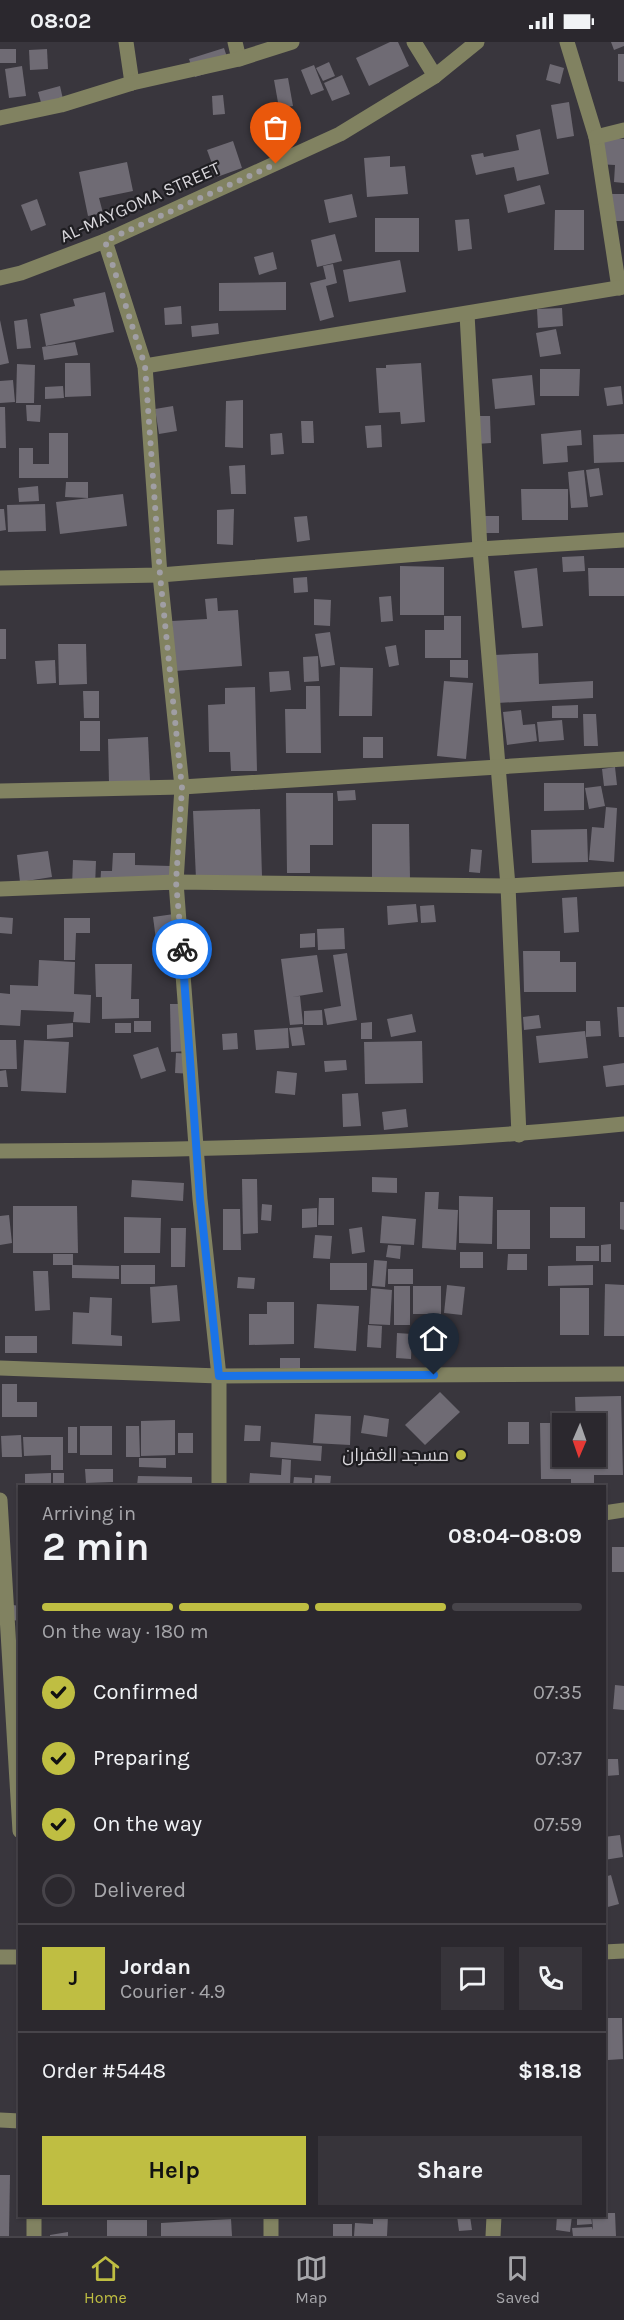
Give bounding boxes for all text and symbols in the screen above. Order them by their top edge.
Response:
text: 08:02 [30,8,91,34]
pin [250,102,301,164]
icon: bag [259,111,292,144]
street label: AL-MAYGOMA STREET [56,157,224,247]
courier [152,919,212,979]
icon: bike [166,933,199,966]
pin [408,1313,459,1375]
icon: home [417,1322,450,1355]
north arrow [552,1413,606,1467]
map controls [552,1413,606,1467]
place label: مسجد الغفران [342,1444,449,1466]
marker: مسجد الغفران [454,1448,468,1462]
text: Arriving in [42,1502,136,1525]
text: 08:04–08:09 [448,1523,582,1549]
text: 2 min [42,1524,150,1570]
text: On the way · 180 m [42,1620,208,1643]
icon: check [42,1676,75,1709]
text: Confirmed [93,1679,199,1705]
text: 07:35 [533,1681,582,1704]
icon: check [42,1742,75,1775]
text: Preparing [93,1745,190,1771]
text: 07:37 [535,1747,582,1770]
icon: check [42,1808,75,1841]
text: On the way [93,1811,202,1837]
text: 07:59 [533,1813,582,1836]
text: Delivered [93,1877,186,1903]
button: chat [441,1947,504,2010]
button: phone [519,1947,582,2010]
text: Jordan [120,1954,191,1980]
text: J [69,1965,78,1991]
text: Courier · 4.9 [120,1980,225,2003]
text: Order #5448 [42,2058,166,2084]
text: $18.18 [518,2058,582,2084]
button: Help [42,2136,306,2205]
button: Share [318,2136,582,2205]
tab: Home [84,2252,127,2307]
tab: Map [295,2252,328,2307]
tab: Saved [496,2252,540,2307]

